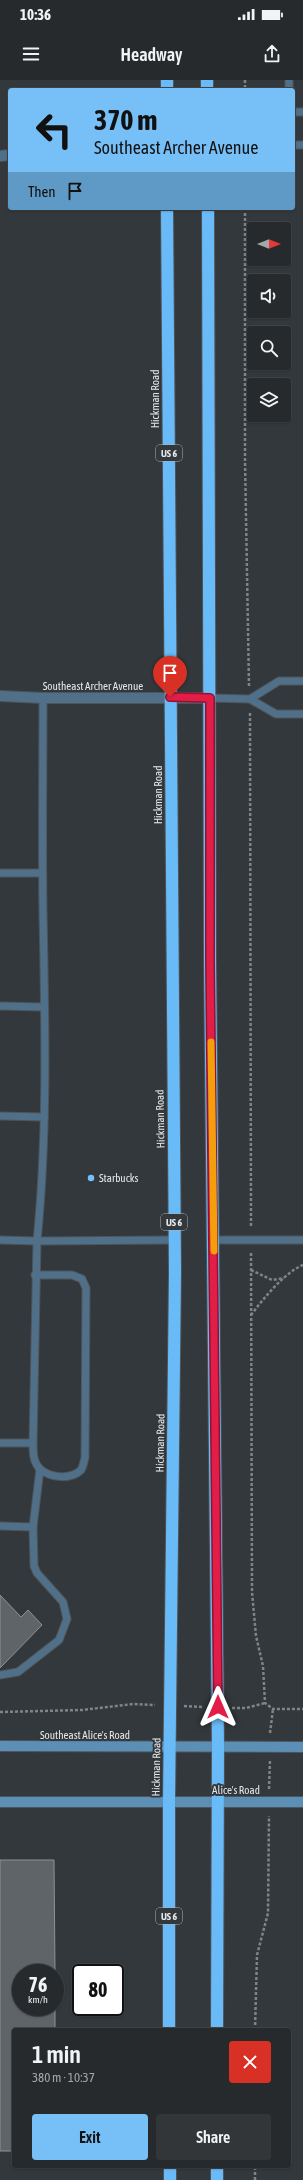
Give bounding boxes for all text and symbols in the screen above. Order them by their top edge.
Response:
text: 10:36 [20,6,51,23]
icon: menu [20,43,42,65]
icon: share [261,43,283,65]
text: Headway [121,44,182,65]
icon: left [28,104,80,156]
text: 370 m [94,104,157,136]
text: Southeast Archer Avenue [94,137,258,158]
icon: arrive [64,180,86,202]
text: Then [28,183,56,200]
north arrow [247,222,291,266]
map controls [247,222,291,422]
button: sound [247,274,291,318]
button: search [247,326,291,370]
street label: Hickman Road [149,370,161,428]
button: layers [247,378,291,422]
road number: US 6 [156,445,182,461]
pin [153,656,187,697]
icon: arrive [159,662,181,684]
street label: Southeast Archer Avenue [43,680,143,692]
street label: Hickman Road [152,766,164,824]
street label: Hickman Road [153,1090,167,1148]
place label: Starbucks [99,1172,139,1184]
marker: Starbucks [86,1173,96,1183]
road number: US 6 [161,1214,187,1230]
street label: Hickman Road [153,1414,167,1472]
position arrow [197,1686,239,1728]
street label: Southeast Alice's Road [40,1729,130,1741]
street label: Hickman Road [149,1738,163,1796]
street label: Alice's Road [212,1784,260,1796]
road number: US 6 [156,1908,182,1924]
speed limit sign: 80 [72,1964,124,2016]
text: 76 [29,1973,47,1996]
text: km/h [28,1994,48,2005]
text: 1 min [32,2041,81,2068]
button: close [229,2041,271,2083]
text: 380 m · 10:37 [32,2070,95,2085]
button: Exit [32,2114,148,2160]
button: Share [156,2114,271,2160]

